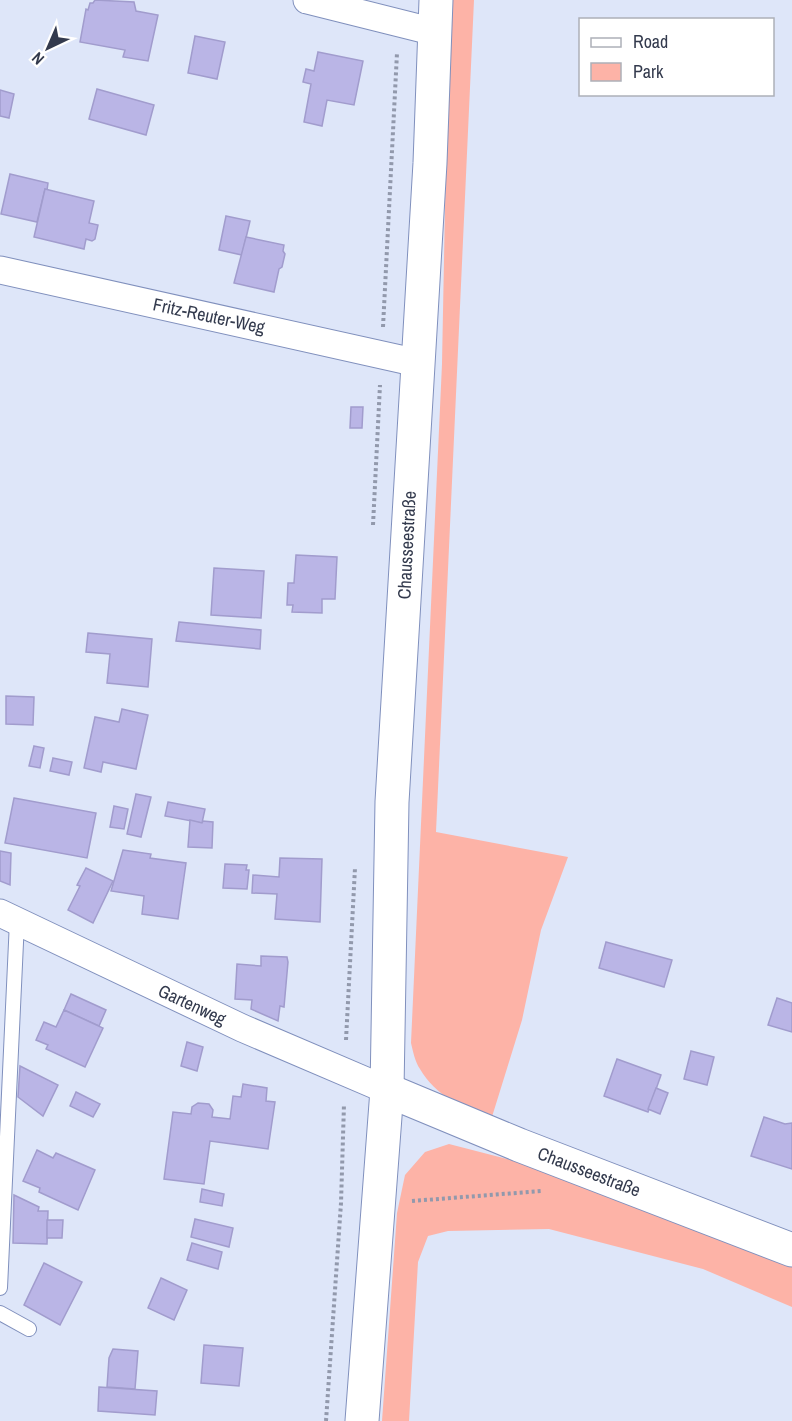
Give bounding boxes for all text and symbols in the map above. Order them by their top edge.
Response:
north arrow [18,18,78,78]
legend [579,18,774,96]
text: Road [633,29,668,54]
text: N [27,48,49,70]
text: Park [633,59,664,84]
street label: Fritz-Reuter-Weg [151,291,268,340]
street label: Chausseestraße [391,490,422,600]
street label: Gartenweg [154,978,231,1031]
street label: Chausseestraße [534,1140,644,1203]

